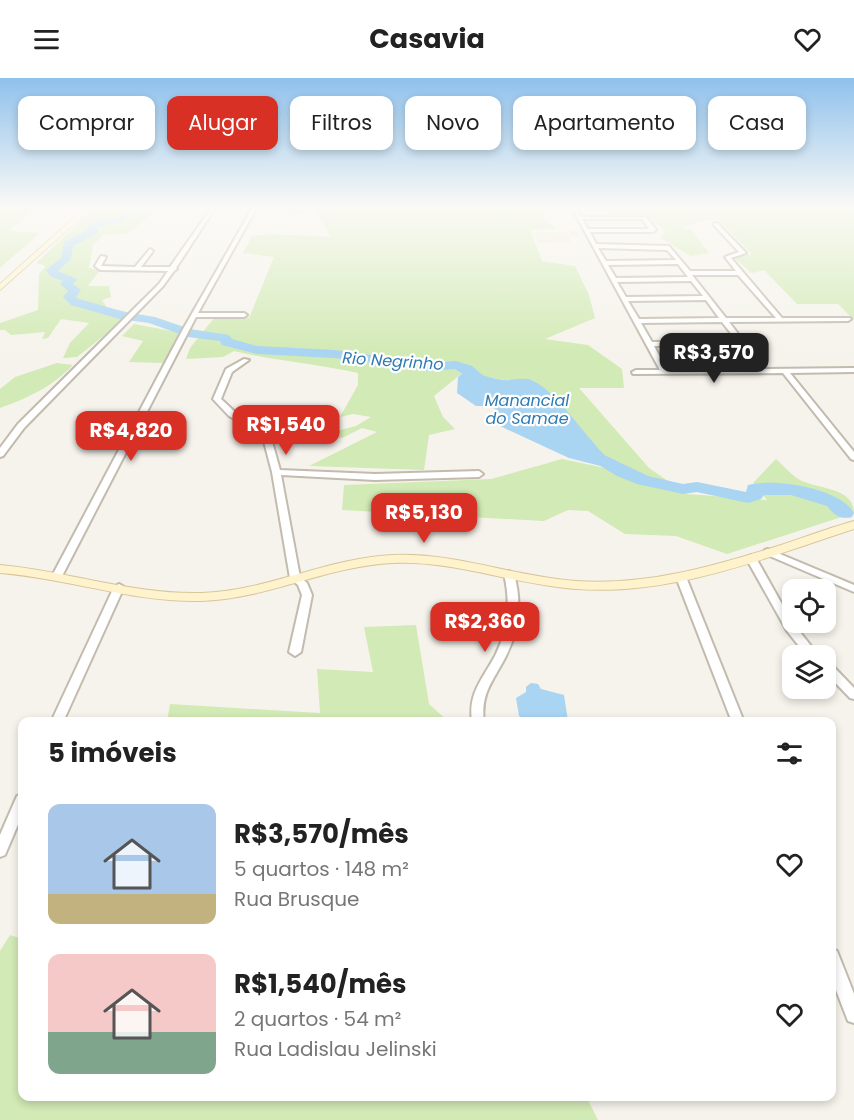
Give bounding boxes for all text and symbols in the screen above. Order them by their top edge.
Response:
text: Casavia [369,20,485,57]
icon: menu [30,23,63,56]
icon: heart [791,23,824,56]
chip: Comprar [18,96,155,150]
chip: Alugar [167,96,278,150]
chip: Filtros [290,96,393,150]
chip: Novo [405,96,501,150]
chip: Apartamento [513,96,696,150]
chip: Casa [708,96,806,150]
pin: R$3,570 [659,333,769,384]
text: R$3,570 [674,338,754,366]
water label: Rio Negrinho [342,346,444,376]
water label: Manancial do Samae [485,389,569,430]
pin: R$1,540 [231,405,341,456]
text: R$1,540 [246,410,326,438]
pin: R$4,820 [76,411,186,462]
text: R$4,820 [90,416,172,444]
pin: R$5,130 [369,493,479,544]
text: R$5,130 [385,498,463,526]
map controls [782,579,836,699]
button: locate [782,579,836,633]
pin: R$2,360 [430,602,540,653]
text: R$2,360 [444,607,526,635]
button: layers [782,645,836,699]
text: 5 imóveis [48,735,177,771]
icon: filters [773,737,806,770]
text: R$3,570/mês [234,816,409,852]
icon: home [96,828,168,900]
icon: heart [773,848,806,881]
text: 5 quartos · 148 m² [234,855,409,883]
text: Rua Brusque [234,885,360,913]
text: R$1,540/mês [234,966,407,1002]
icon: home [96,978,168,1050]
icon: heart [773,998,806,1031]
text: 2 quartos · 54 m² [234,1005,401,1033]
text: Rua Ladislau Jelinski [234,1035,437,1063]

